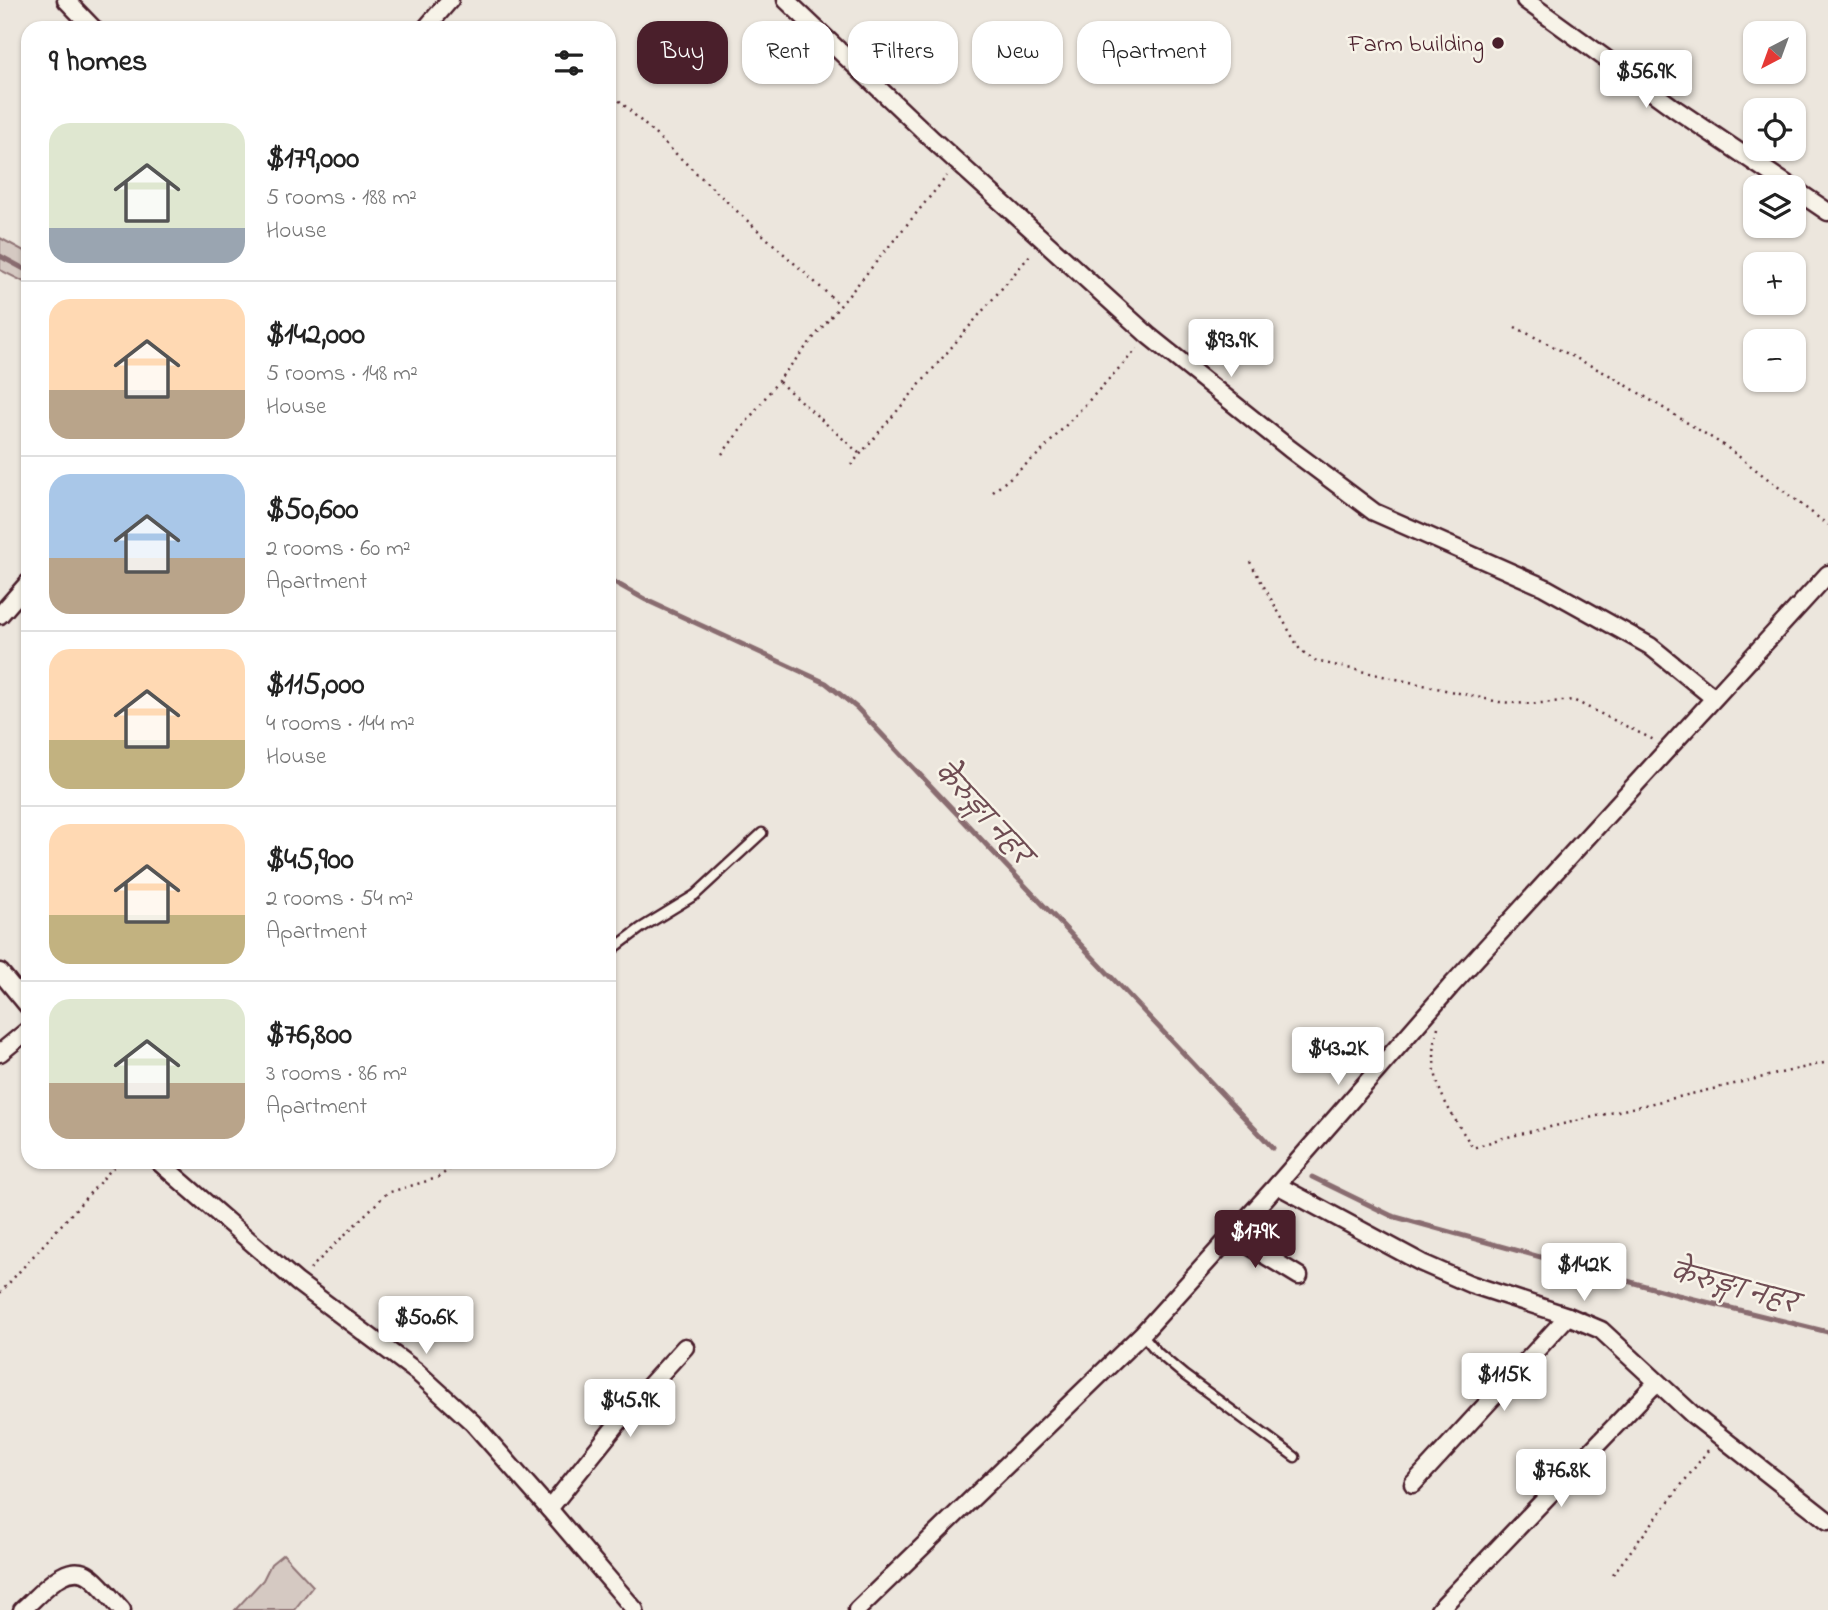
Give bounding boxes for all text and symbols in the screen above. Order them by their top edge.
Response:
chip: Buy [637,21,728,84]
chip: Rent [742,21,834,84]
chip: Filters [848,21,958,84]
chip: New [972,21,1063,84]
chip: Apartment [1077,21,1231,84]
north arrow [1743,21,1806,84]
map controls [1743,21,1806,392]
place label: Farm building [1347,28,1484,63]
marker: Farm building [1490,35,1506,51]
text: 9 homes [49,41,147,85]
icon: filters [550,44,588,82]
pin: $56.9K [1589,50,1703,110]
text: $56.9K [1616,56,1676,89]
button: locate [1743,98,1806,161]
text: $179,000 [266,138,359,182]
icon: home [105,151,189,235]
button: layers [1743,175,1806,238]
text: 5 rooms · 188 m² [266,182,417,215]
text: House [266,215,326,248]
button: + [1743,252,1806,315]
text: $142,000 [266,314,365,358]
pin: $93.9K [1174,320,1288,379]
text: $93.9K [1204,325,1258,358]
icon: home [105,327,189,411]
button: − [1743,329,1806,392]
text: 5 rooms · 148 m² [266,358,418,391]
text: House [266,391,326,424]
text: $50,600 [266,489,359,533]
icon: home [105,502,189,586]
text: 2 rooms · 60 m² [266,533,411,566]
text: Apartment [266,566,367,599]
text: $115,000 [266,664,364,708]
icon: home [105,677,189,761]
text: 4 rooms · 144 m² [266,708,415,741]
text: House [266,741,326,774]
water label: केेरुङ्गा नहर [924,751,1047,880]
text: $45,900 [266,839,354,883]
icon: home [105,852,189,936]
text: 2 rooms · 54 m² [266,883,413,916]
text: Apartment [266,916,367,949]
text: $76,800 [266,1014,352,1058]
icon: home [105,1027,189,1111]
pin: $43.2K [1281,1028,1395,1087]
text: $43.2K [1308,1033,1368,1066]
text: 3 rooms · 86 m² [266,1058,407,1091]
text: Apartment [266,1091,367,1124]
pin: $179K [1206,1210,1304,1270]
text: $179K [1231,1216,1279,1249]
pin: $142K [1535,1244,1633,1303]
text: $142K [1557,1249,1611,1282]
water label: केरुङ्गा नहर [1666,1249,1809,1327]
pin: $50.6K [369,1296,483,1356]
text: $50.6K [395,1302,457,1335]
pin: $115K [1455,1354,1553,1413]
text: $115K [1478,1359,1530,1392]
pin: $45.9K [573,1380,687,1439]
text: $45.9K [600,1385,660,1418]
pin: $76.8K [1504,1450,1618,1509]
text: $76.8K [1532,1455,1590,1488]

